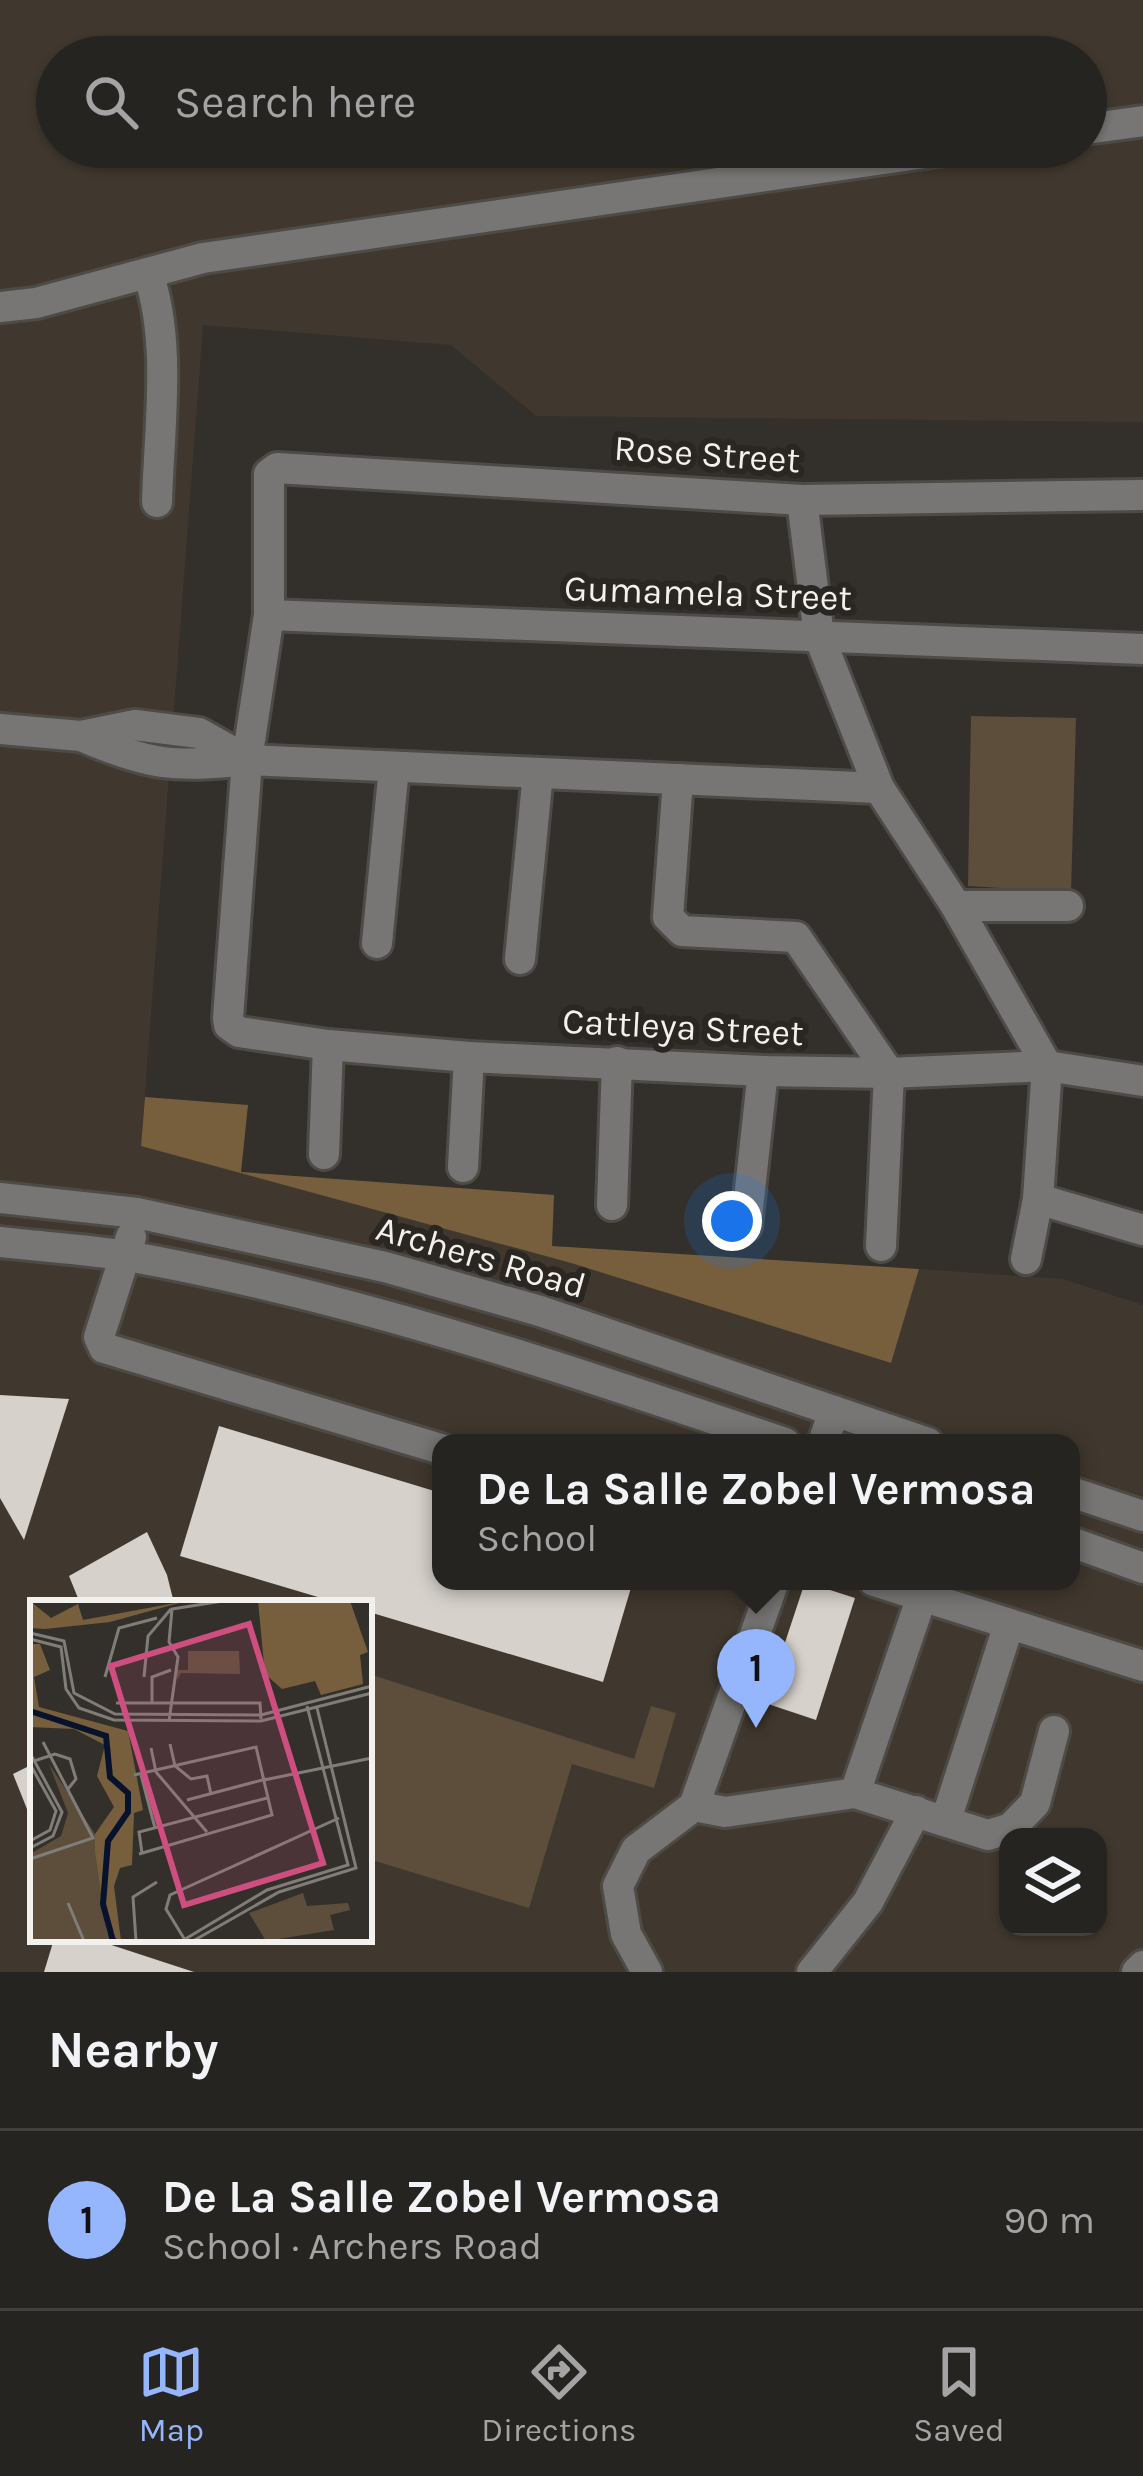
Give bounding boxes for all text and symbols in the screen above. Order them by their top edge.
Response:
search box [36,36,1107,168]
icon: search [78,69,144,135]
text: Search here [174,76,416,128]
street label: Rose Street [613,427,801,481]
street label: Gumamela Street [563,567,853,619]
street label: Cattleya Street [561,1000,805,1054]
your location [702,1191,762,1251]
street label: Archers Road [371,1207,591,1307]
popup [432,1434,1080,1590]
text: De La Salle Zobel Vermosa [476,1463,1036,1515]
text: School [476,1515,597,1561]
inset map [30,1600,372,1942]
pin: 1 [717,1629,795,1728]
map controls [999,1828,1107,1936]
button: layers [999,1828,1107,1936]
text: Nearby [48,2020,218,2080]
text: De La Salle Zobel Vermosa [162,2171,721,2223]
text: 1 [80,2197,94,2243]
text: 90 m [1003,2197,1095,2243]
text: School · Archers Road [162,2223,542,2269]
tab: Map [138,2339,204,2449]
tab: Directions [481,2339,636,2449]
tab: Saved [913,2339,1005,2449]

